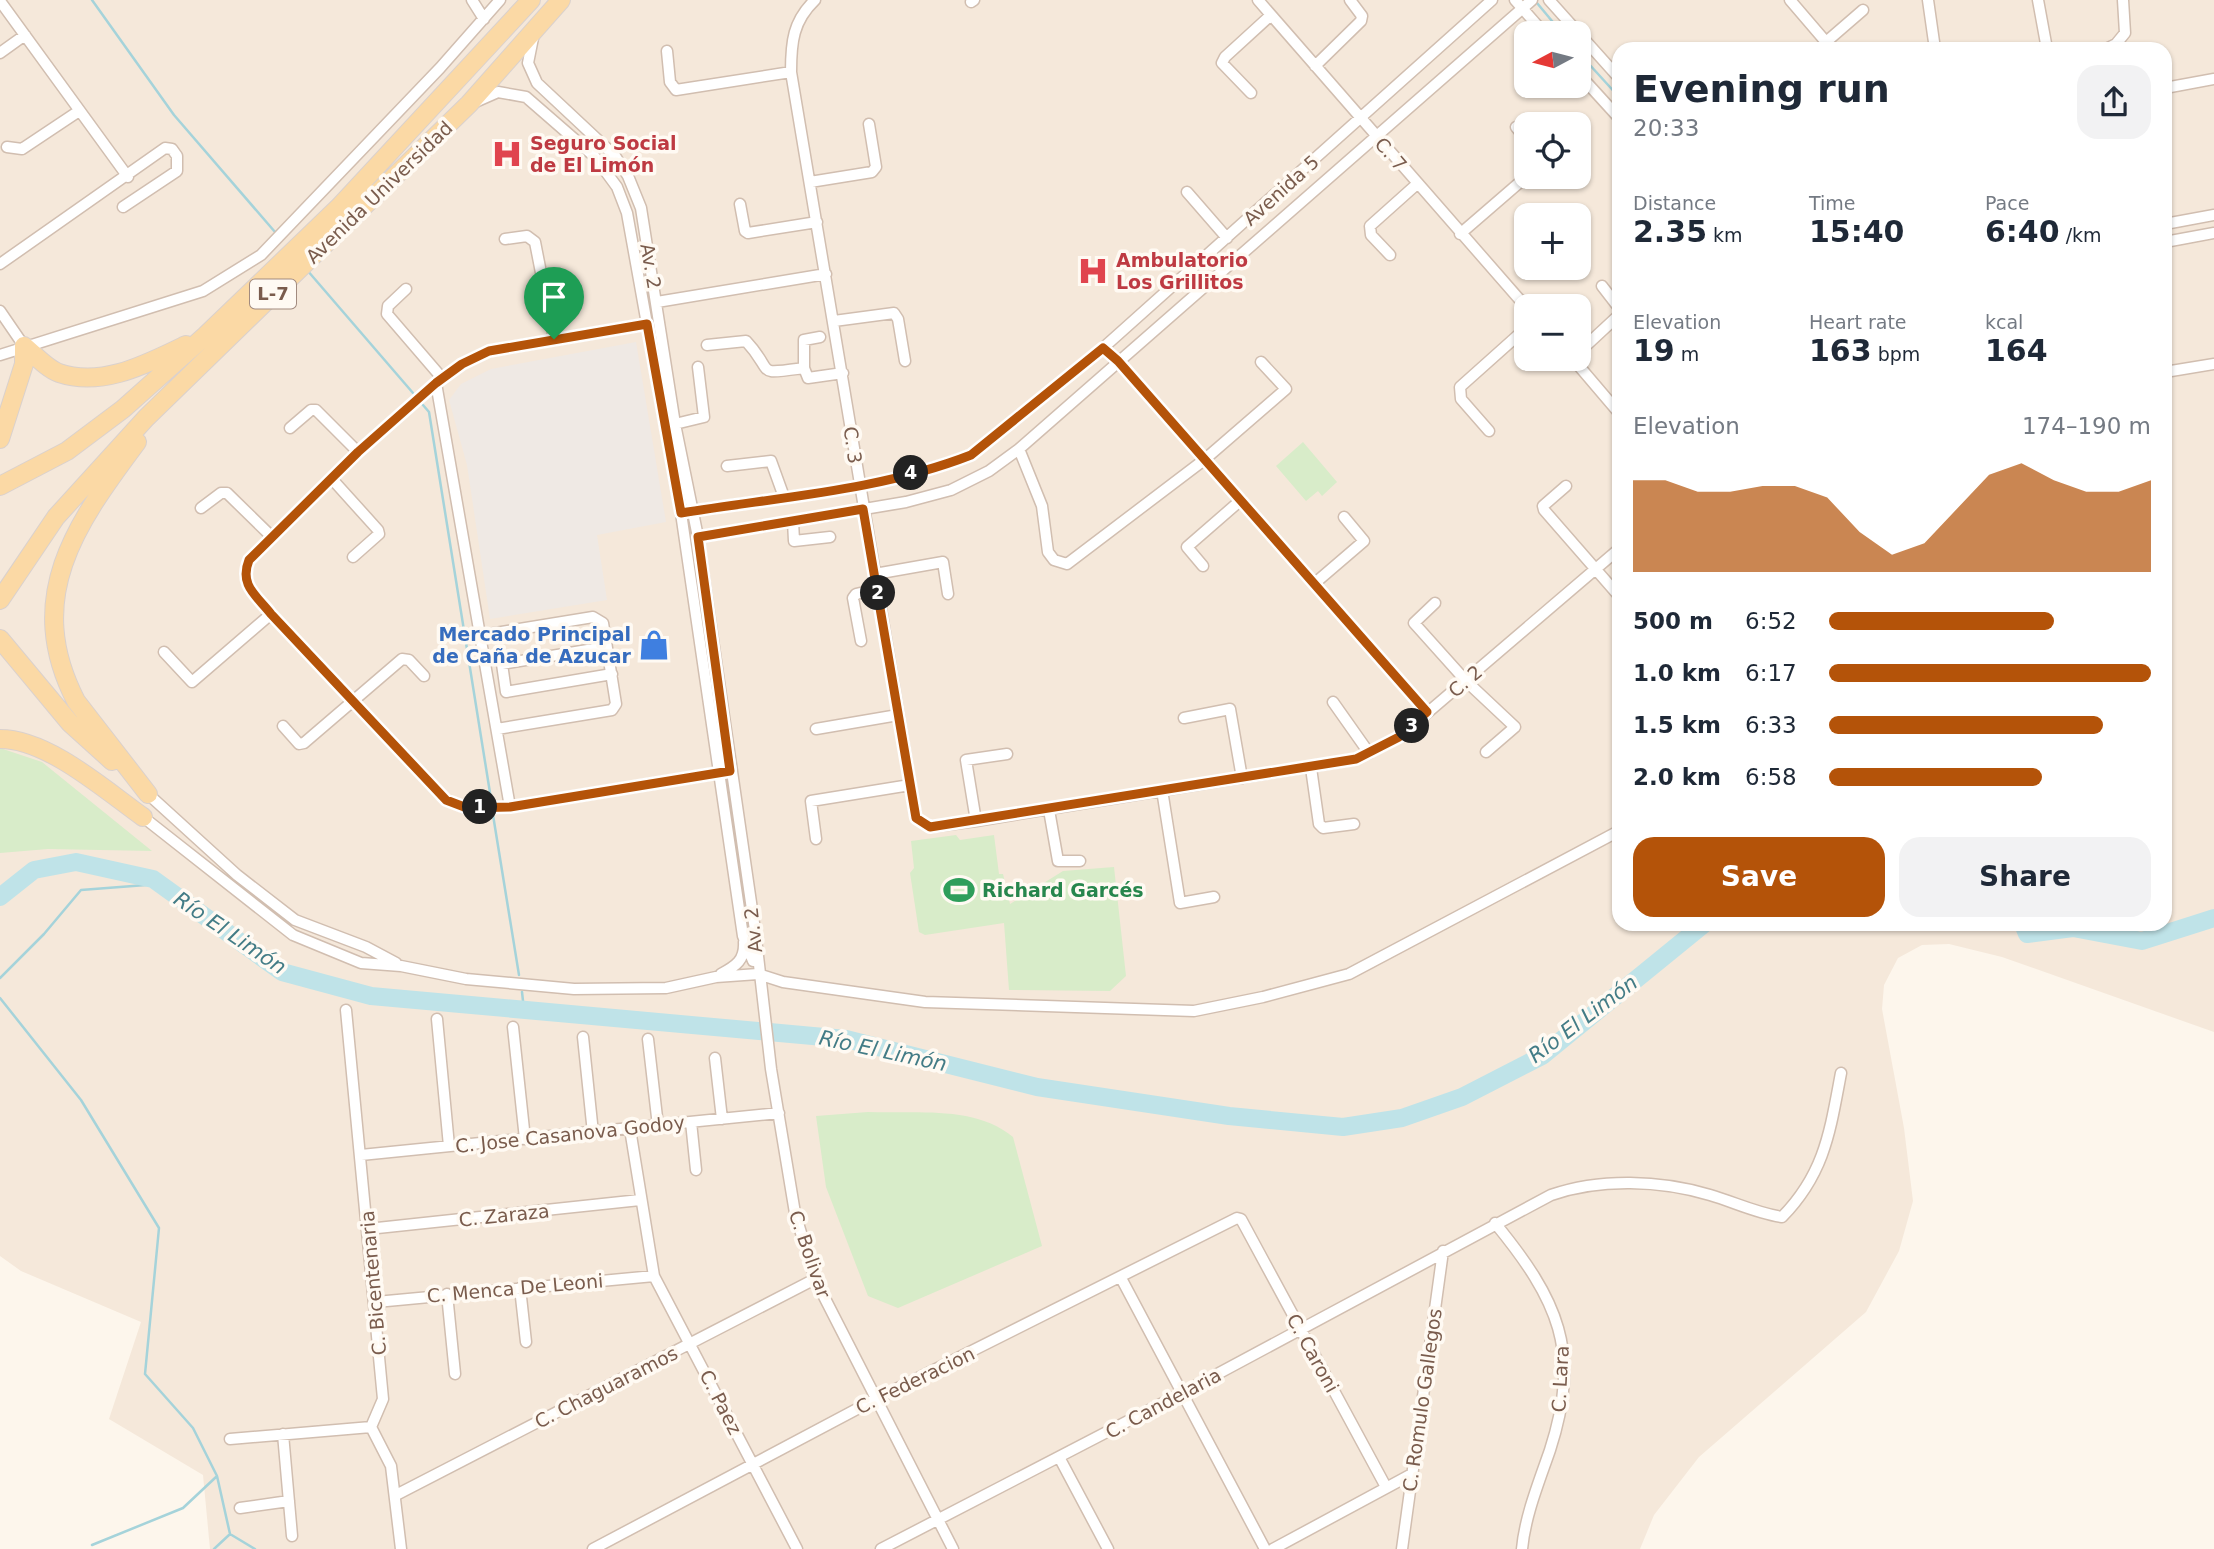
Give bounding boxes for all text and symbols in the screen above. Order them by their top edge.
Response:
north arrow [1514,21,1591,98]
map controls [1514,21,1591,371]
button: share [2077,65,2151,139]
text: Evening run [1633,67,1890,111]
button: locate [1514,112,1591,189]
text: 20:33 [1633,115,1699,141]
street label: Avenida Universidad [301,116,457,268]
place label: Seguro Social de El Limón [530,132,677,176]
street label: C. 7 [1370,133,1412,175]
hospital icon: Seguro Social de El Limón [490,137,524,171]
street label: Avenida 5 [1239,150,1323,230]
text: Distance [1633,192,1716,214]
text: Time [1809,192,1856,214]
text: Pace [1985,192,2029,214]
button: + [1514,203,1591,280]
text: 2.35 [1633,214,1707,249]
text: 15:40 [1809,214,1905,249]
text: 6:40 [1985,214,2060,249]
text: km [1707,224,1743,246]
text: /km [2060,224,2102,246]
street label: Av. 2 [636,242,666,290]
place label: Ambulatorio Los Grillitos [1116,249,1248,293]
hospital icon: Ambulatorio Los Grillitos [1076,254,1110,288]
pin [524,267,584,339]
icon: arrive [535,278,573,316]
road number: L-7 [250,280,296,308]
button: − [1514,294,1591,371]
text: Elevation [1633,311,1721,333]
text: Heart rate [1809,311,1907,333]
text: kcal [1985,311,2023,333]
text: 19 [1633,333,1675,368]
text: 163 [1809,333,1872,368]
text: 164 [1985,333,2048,368]
text: m [1675,343,1699,365]
text: bpm [1872,343,1920,365]
text: Elevation [1633,413,1740,439]
text: 174–190 m [2022,413,2151,439]
street label: C. 3 [840,425,866,465]
pin: 4 [894,456,928,490]
text: 4 [904,461,917,483]
pin: 2 [860,576,896,610]
text: 2 [871,581,884,603]
text: 500 m [1633,608,1713,634]
text: 6:52 [1745,608,1797,634]
place label: Mercado Principal de Caña de Azucar [432,623,632,667]
shop icon: Mercado Principal de Caña de Azucar [637,628,671,662]
text: 1.0 km [1633,660,1721,686]
text: 6:17 [1745,660,1797,686]
street label: C. 2 [1444,661,1486,701]
pin: 3 [1394,708,1430,744]
text: 1.5 km [1633,712,1721,738]
text: 6:33 [1745,712,1797,738]
text: 3 [1405,714,1418,736]
text: 2.0 km [1633,764,1721,790]
text: 6:58 [1745,764,1797,790]
pin: 1 [462,790,498,824]
text: 1 [473,795,486,817]
button: Save [1633,837,1885,917]
button: Share [1899,837,2151,917]
sports icon: Richard Garcés [942,873,976,907]
place label: Richard Garcés [982,879,1144,901]
water label: Río El Limón [169,887,291,979]
street label: Av. 2 [740,906,766,954]
water label: Río El Limón [1524,970,1642,1068]
water label: Río El Limón [817,1026,949,1076]
street label: C. Jose Casanova Godoy [454,1111,686,1157]
street label: C. Zaraza [458,1199,550,1231]
street label: C. Bolivar [785,1207,835,1301]
street label: C. Bicentenaria [356,1210,390,1356]
street label: C. Menca De Leoni [426,1269,604,1307]
street label: C. Romulo Gallegos [1398,1307,1446,1493]
street label: C. Caroni [1282,1310,1344,1396]
street label: C. Chaguaramos [531,1341,681,1433]
street label: C. Federacion [852,1342,978,1418]
street label: C. Lara [1547,1345,1573,1413]
street label: C. Candelaria [1101,1363,1225,1443]
street label: C. Paez [695,1366,747,1438]

